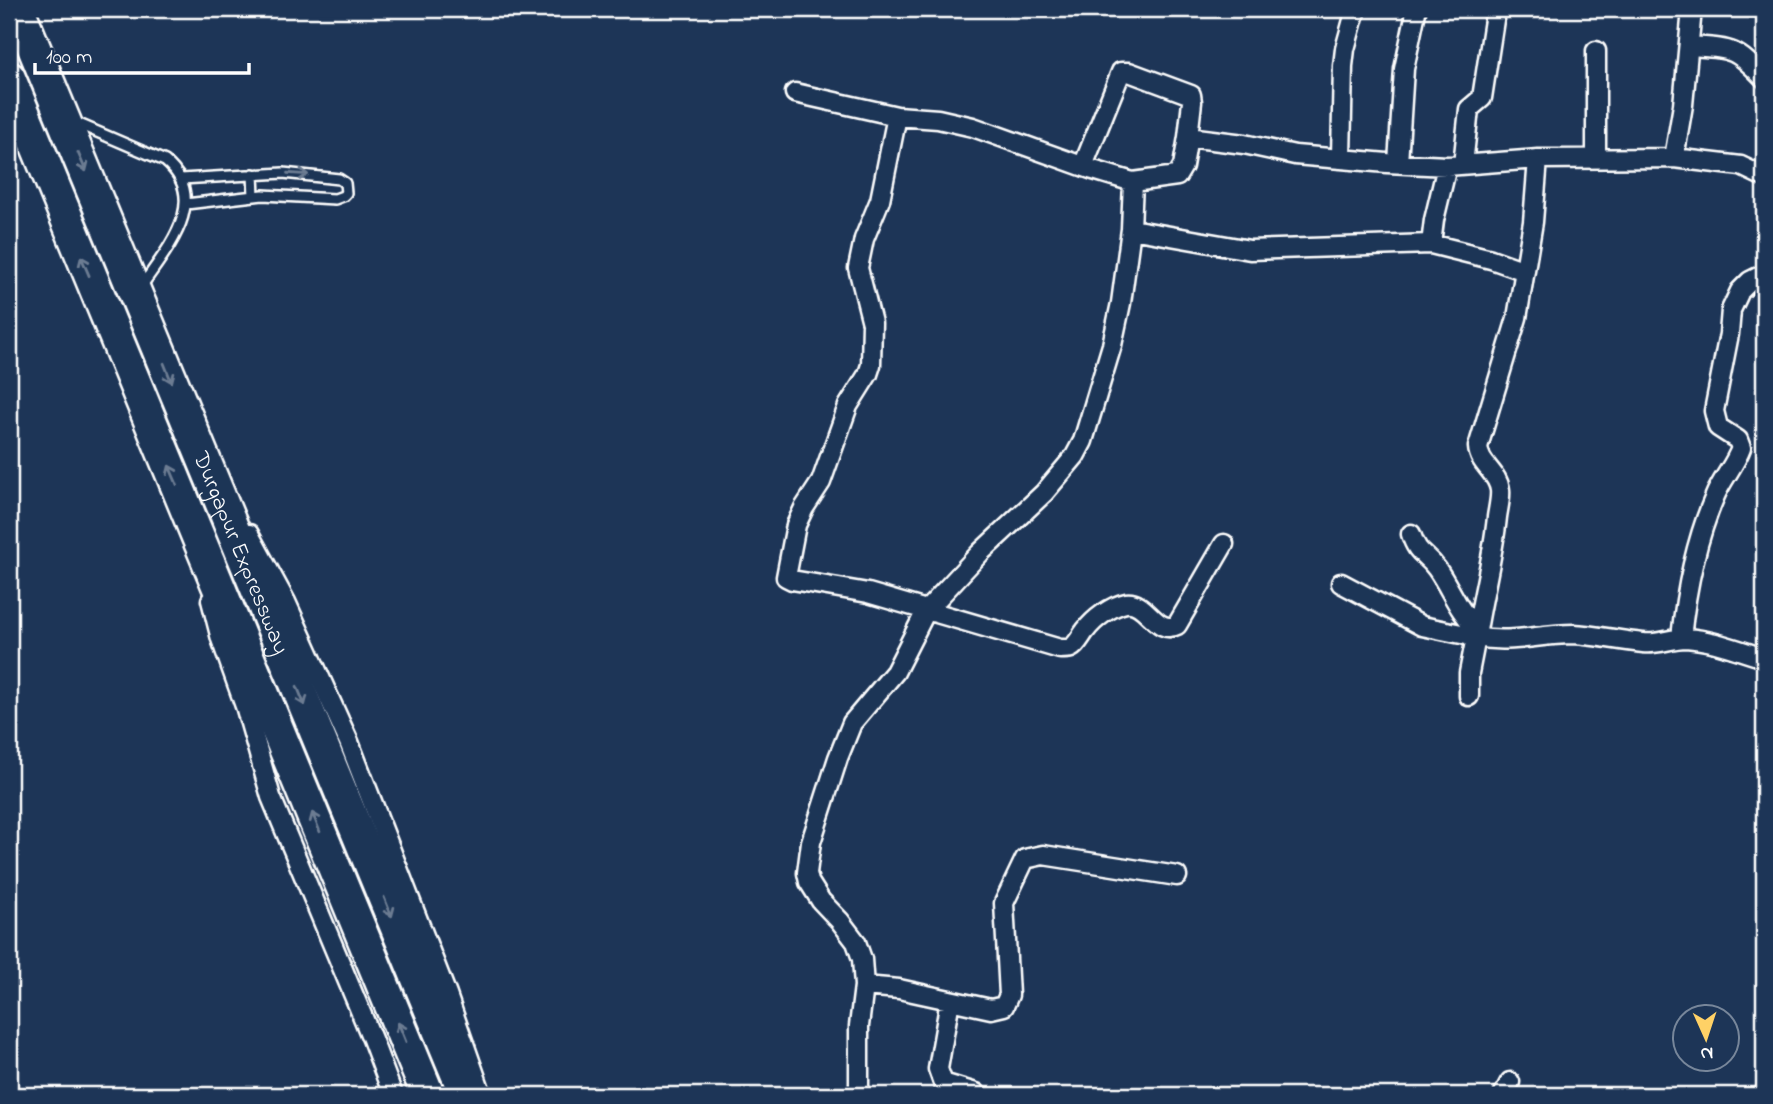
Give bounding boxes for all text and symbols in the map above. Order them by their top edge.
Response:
scale bar [35,32,248,76]
text: 100 m [46,43,92,73]
one-way arrow [76,151,89,172]
one-way arrow [286,168,309,181]
one-way arrow [78,255,91,277]
one-way arrow [163,361,176,383]
street label: Durgapur Expressway [183,446,296,661]
one-way arrow [166,465,179,487]
one-way arrow [296,685,309,707]
one-way arrow [309,811,322,833]
one-way arrow [383,895,396,917]
north arrow [1672,1002,1742,1072]
one-way arrow [395,1022,408,1043]
text: N [1699,1039,1714,1066]

